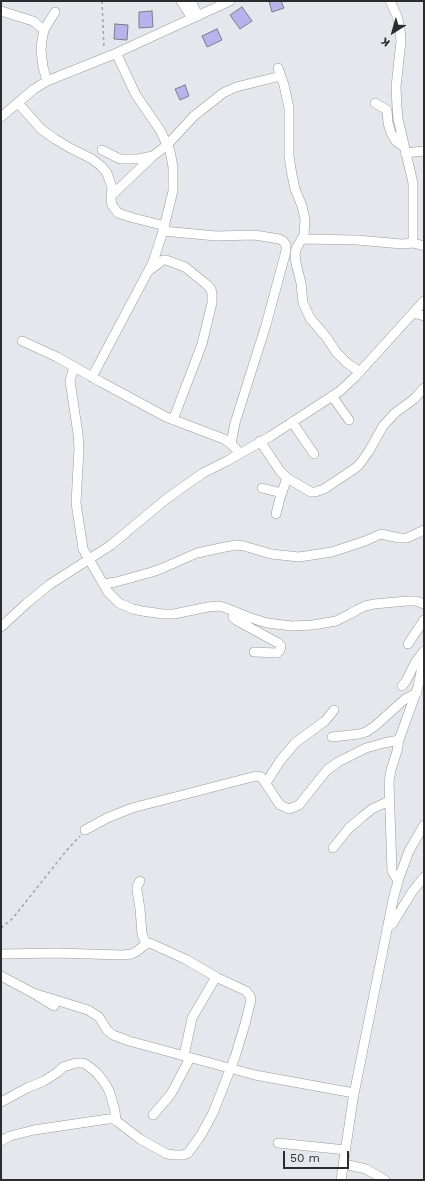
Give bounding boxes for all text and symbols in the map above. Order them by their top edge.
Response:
north arrow [373,12,413,52]
text: K [379,34,392,49]
scale bar [285,1143,351,1169]
text: 50 m [290,1151,320,1165]

